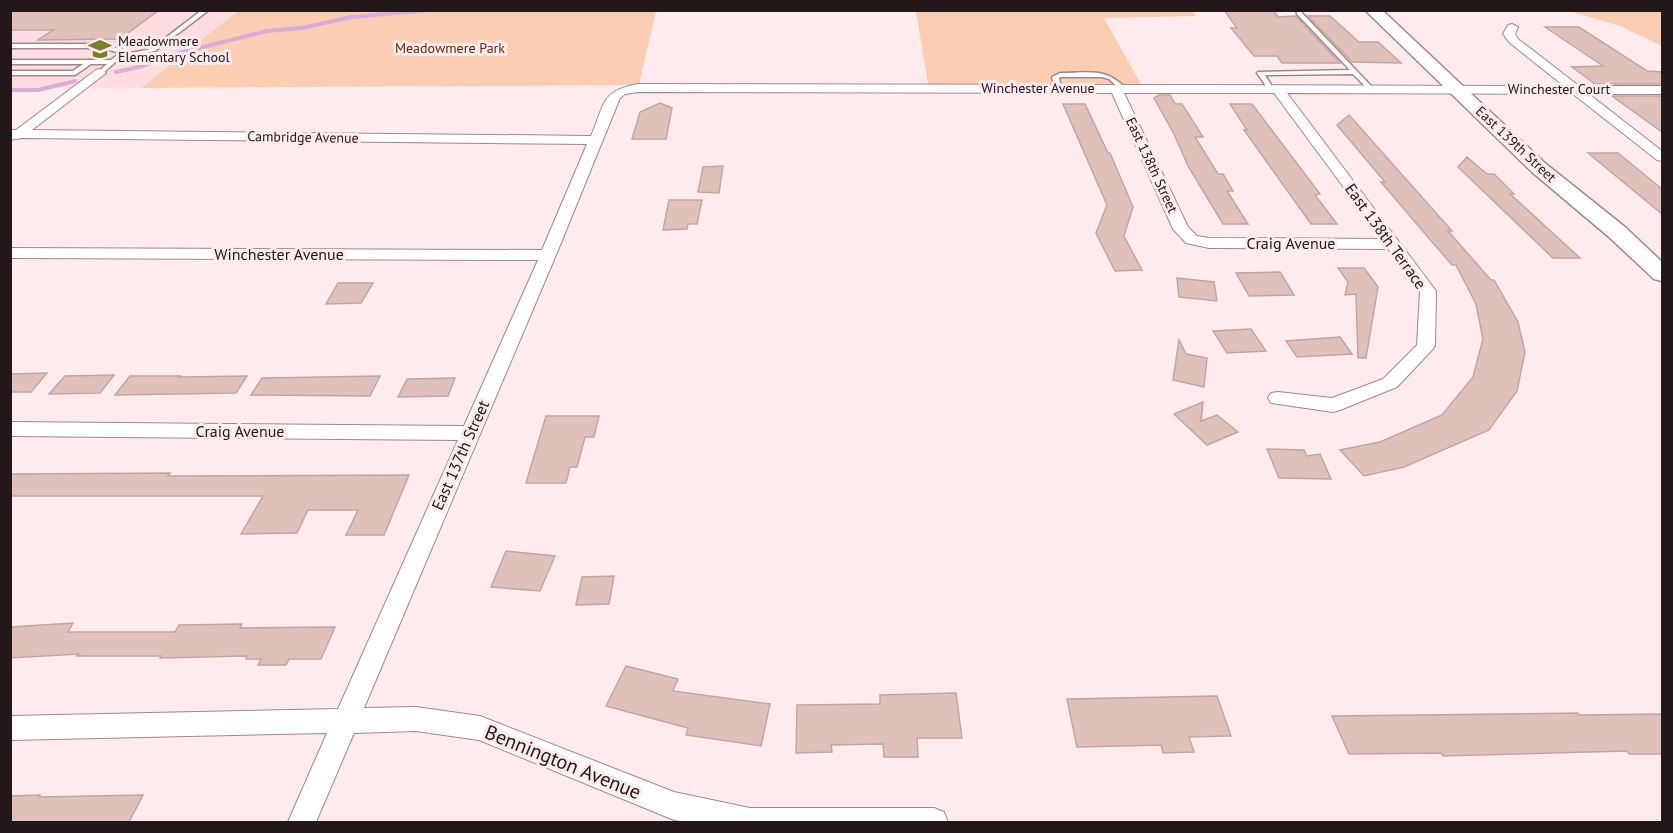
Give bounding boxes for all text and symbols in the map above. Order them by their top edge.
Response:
place label: Meadowmere Elementary School [118,32,230,66]
school or university icon: Meadowmere Elementary School [87,36,113,62]
park label: Meadowmere Park [395,39,505,57]
street label: Winchester Avenue [981,79,1095,97]
street label: Winchester Court [1508,80,1611,98]
street label: East 139th Street [1472,102,1560,186]
street label: East 138th Street [1122,114,1182,216]
street label: Cambridge Avenue [247,127,359,147]
street label: East 138th Terrace [1341,179,1431,293]
street label: Craig Avenue [1247,233,1335,253]
street label: Winchester Avenue [214,244,344,264]
street label: East 137th Street [427,396,493,513]
street label: Craig Avenue [196,421,284,441]
street label: Bennington Avenue [481,719,645,805]

